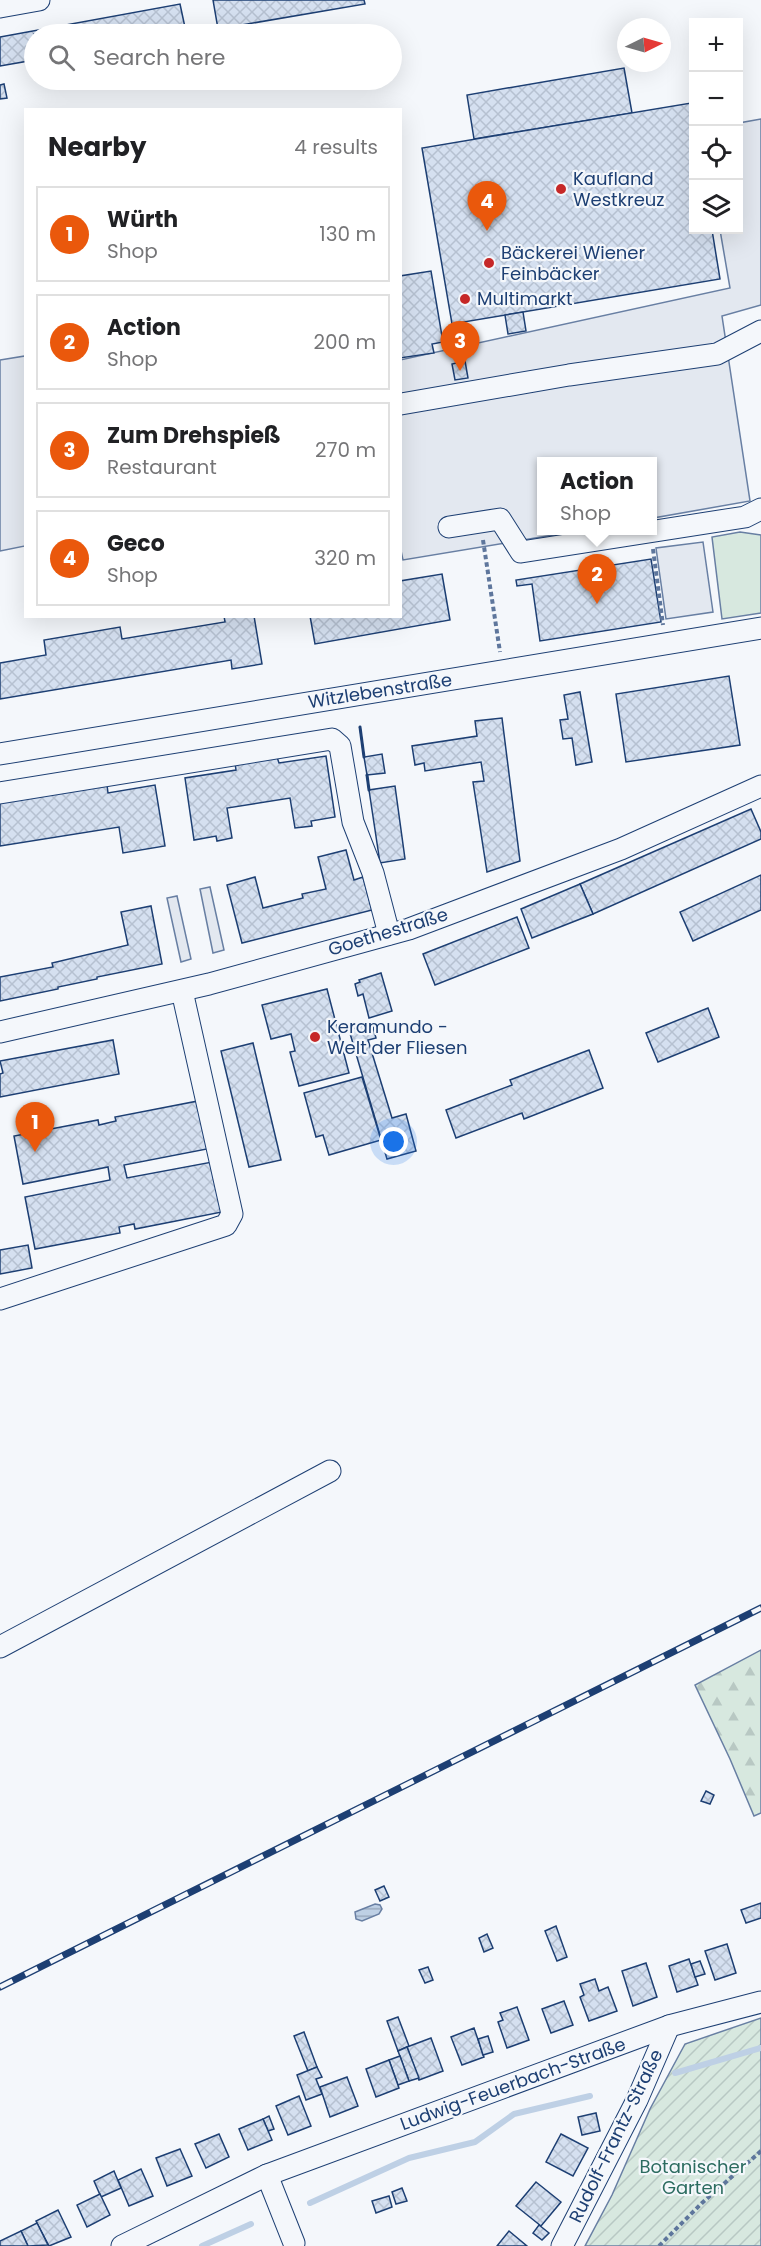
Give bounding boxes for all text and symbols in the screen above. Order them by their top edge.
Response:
north arrow [617,18,671,72]
map controls [689,18,743,234]
button: + [689,18,743,72]
search box [24,24,402,90]
icon: search [45,41,78,74]
text: Search here [93,42,226,73]
button: − [689,72,743,126]
button: locate [689,126,743,180]
text: Nearby [48,129,146,165]
text: 4 results [294,133,378,161]
place label: Kaufland Westkreuz [573,166,665,212]
button: layers [689,180,743,234]
pin: 4 [468,182,506,231]
marker: Kaufland Westkreuz [554,182,568,196]
text: Würth [107,204,178,235]
text: 1 [66,220,73,248]
text: 130 m [319,220,376,248]
text: Shop [107,237,158,265]
place label: Bäckerei Wiener Feinbäcker [501,240,646,286]
marker: Bäckerei Wiener Feinbäcker [482,256,496,270]
place label: Multimarkt [477,286,573,311]
marker: Multimarkt [458,292,472,306]
text: Action [107,312,181,343]
pin: 3 [440,322,480,371]
text: 2 [64,328,75,356]
text: 200 m [313,328,376,356]
text: Shop [107,345,158,373]
text: Zum Drehspieß [107,420,281,451]
text: 3 [63,436,76,464]
text: 270 m [315,436,376,464]
text: Restaurant [107,453,217,481]
popup [537,457,657,535]
text: Action [560,466,634,497]
text: Shop [560,499,611,527]
text: Geco [107,528,165,559]
text: 4 [63,544,76,572]
text: 320 m [314,544,376,572]
pin: 2 [578,554,616,604]
text: Shop [107,561,158,589]
street label: Witzlebenstraße [306,667,454,714]
street label: Goethestraße [325,901,451,962]
place label: Keramundo - Welt der Fliesen [327,1014,468,1060]
marker: Keramundo - Welt der Fliesen [308,1030,322,1044]
pin: 1 [15,1102,54,1152]
your location [379,1127,408,1156]
street label: Ludwig-Feuerbach-Straße [397,2031,629,2136]
street label: Rudolf-Frantz-Straße [563,2045,668,2227]
park label: Botanischer Garten [640,2154,747,2200]

